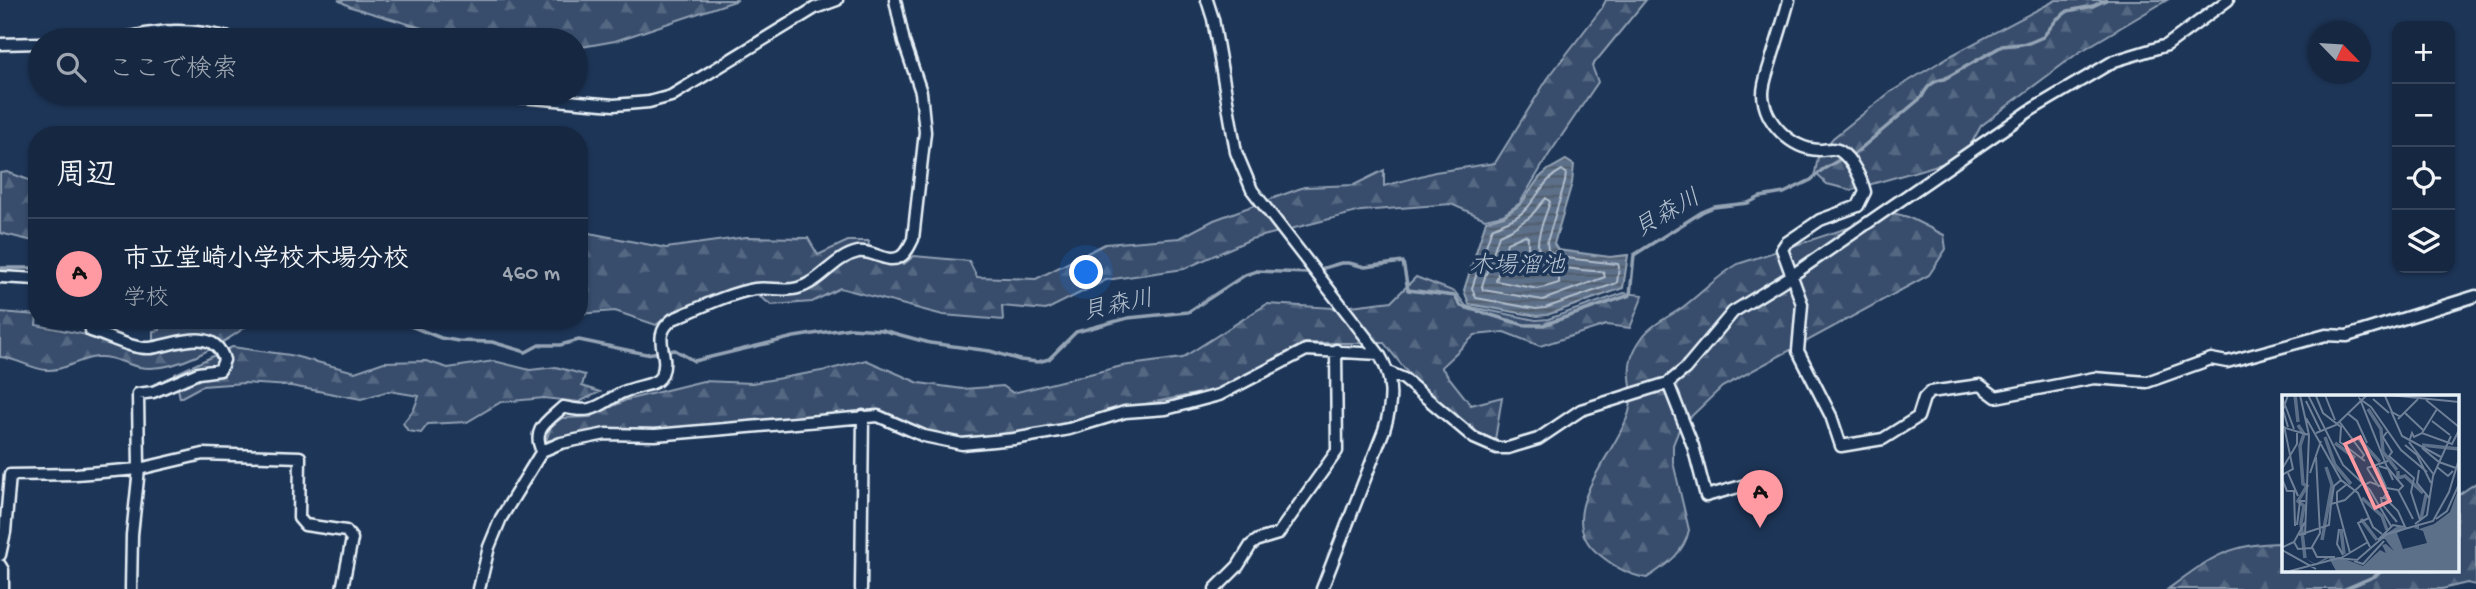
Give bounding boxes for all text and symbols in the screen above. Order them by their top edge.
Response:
north arrow [2308,21,2371,84]
map controls [2392,21,2455,273]
button: + [2392,21,2455,84]
search box [28,28,588,105]
icon: search [52,48,90,86]
text: ここで検索 [108,56,238,87]
button: − [2392,84,2455,147]
button: locate [2392,147,2455,210]
text: 周辺 [56,160,116,195]
water label: 貝森川 [1629,184,1706,246]
button: layers [2392,210,2455,273]
text: 市立堂崎小学校木場分校 [123,246,409,277]
water label: 木場溜池 [1469,252,1566,282]
your location [1069,255,1103,289]
text: A [72,261,86,288]
text: 460 m [503,261,560,288]
water label: 貝森川 [1080,284,1156,329]
text: 学校 [123,286,169,313]
inset map [2282,395,2458,572]
pin: A [1737,470,1783,528]

